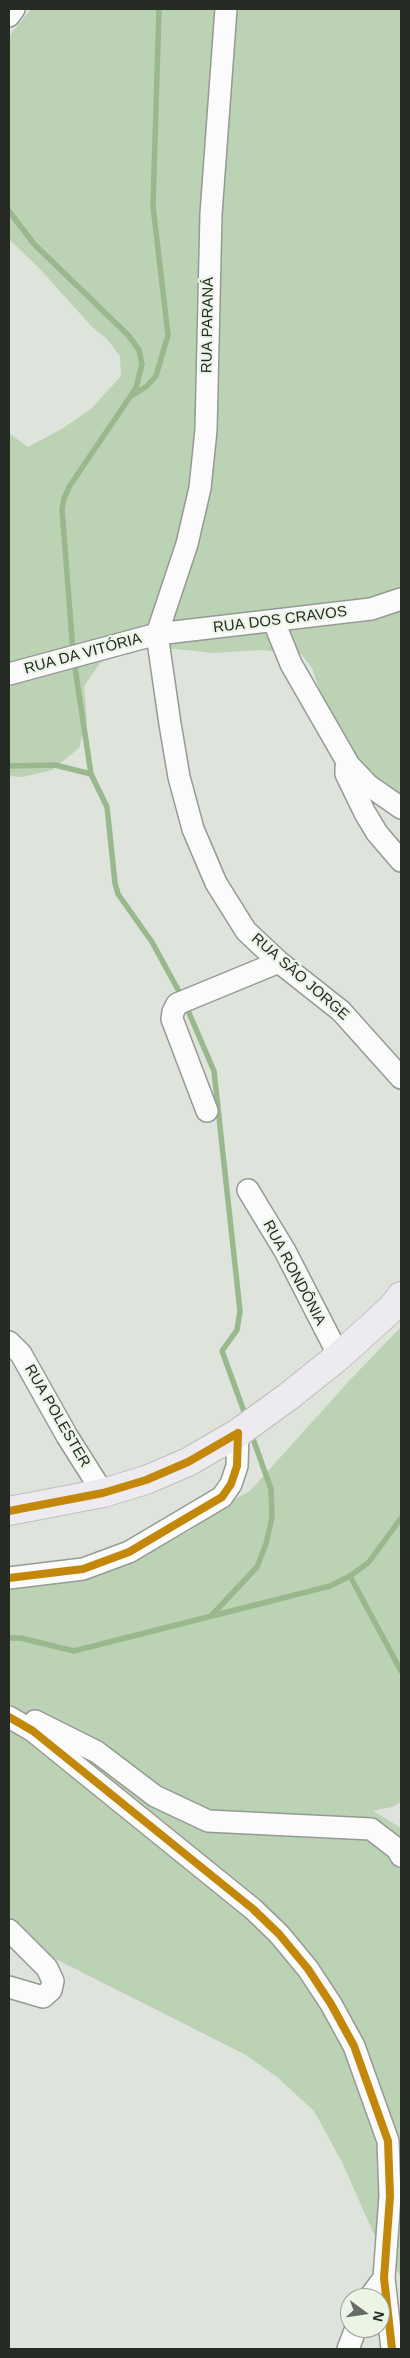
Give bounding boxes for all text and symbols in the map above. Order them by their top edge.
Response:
street label: RUA PARANÁ [198,277,218,373]
street label: RUA DOS CRAVOS [212,603,348,637]
street label: RUA DA VITÓRIA [22,630,144,678]
street label: RUA SÃO JORGE [248,930,352,1024]
street label: RUA RONDÔNIA [259,1217,329,1329]
street label: RUA POLESTER [20,1361,94,1471]
north arrow [340,2288,390,2338]
text: N [370,2310,388,2323]

